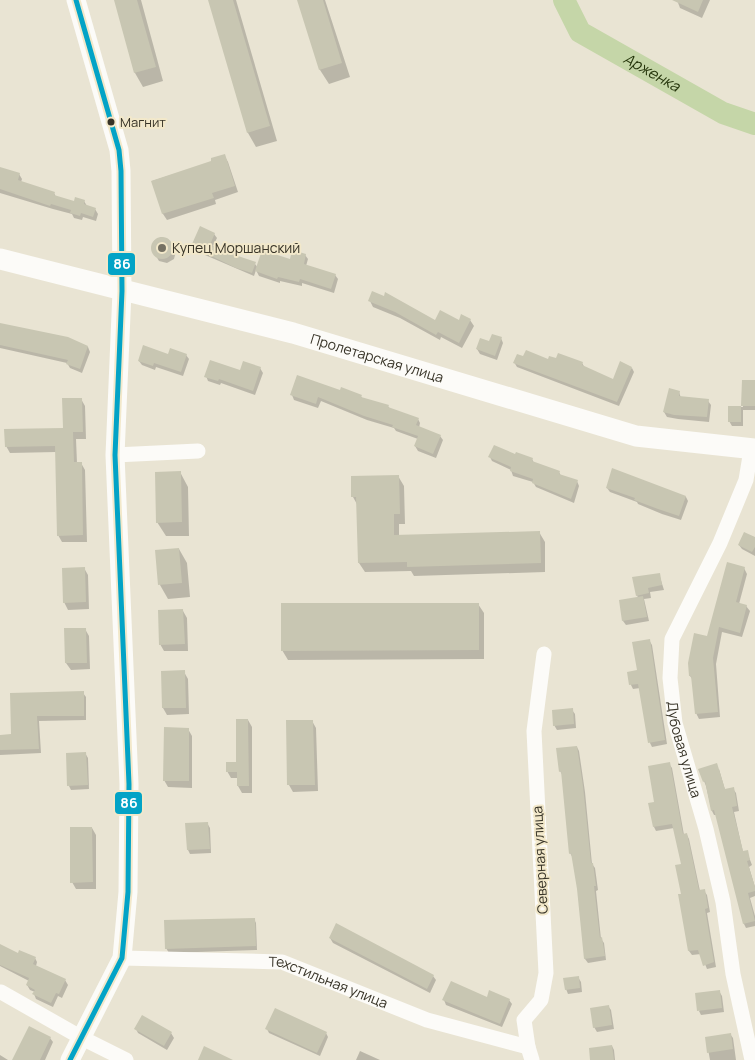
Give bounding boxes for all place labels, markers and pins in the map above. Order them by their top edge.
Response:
place label: Магнит [120,113,166,131]
marker: Магнит [106,117,116,127]
place label: Купец Моршанский [172,238,300,257]
marker: Купец Моршанский [156,242,168,254]

